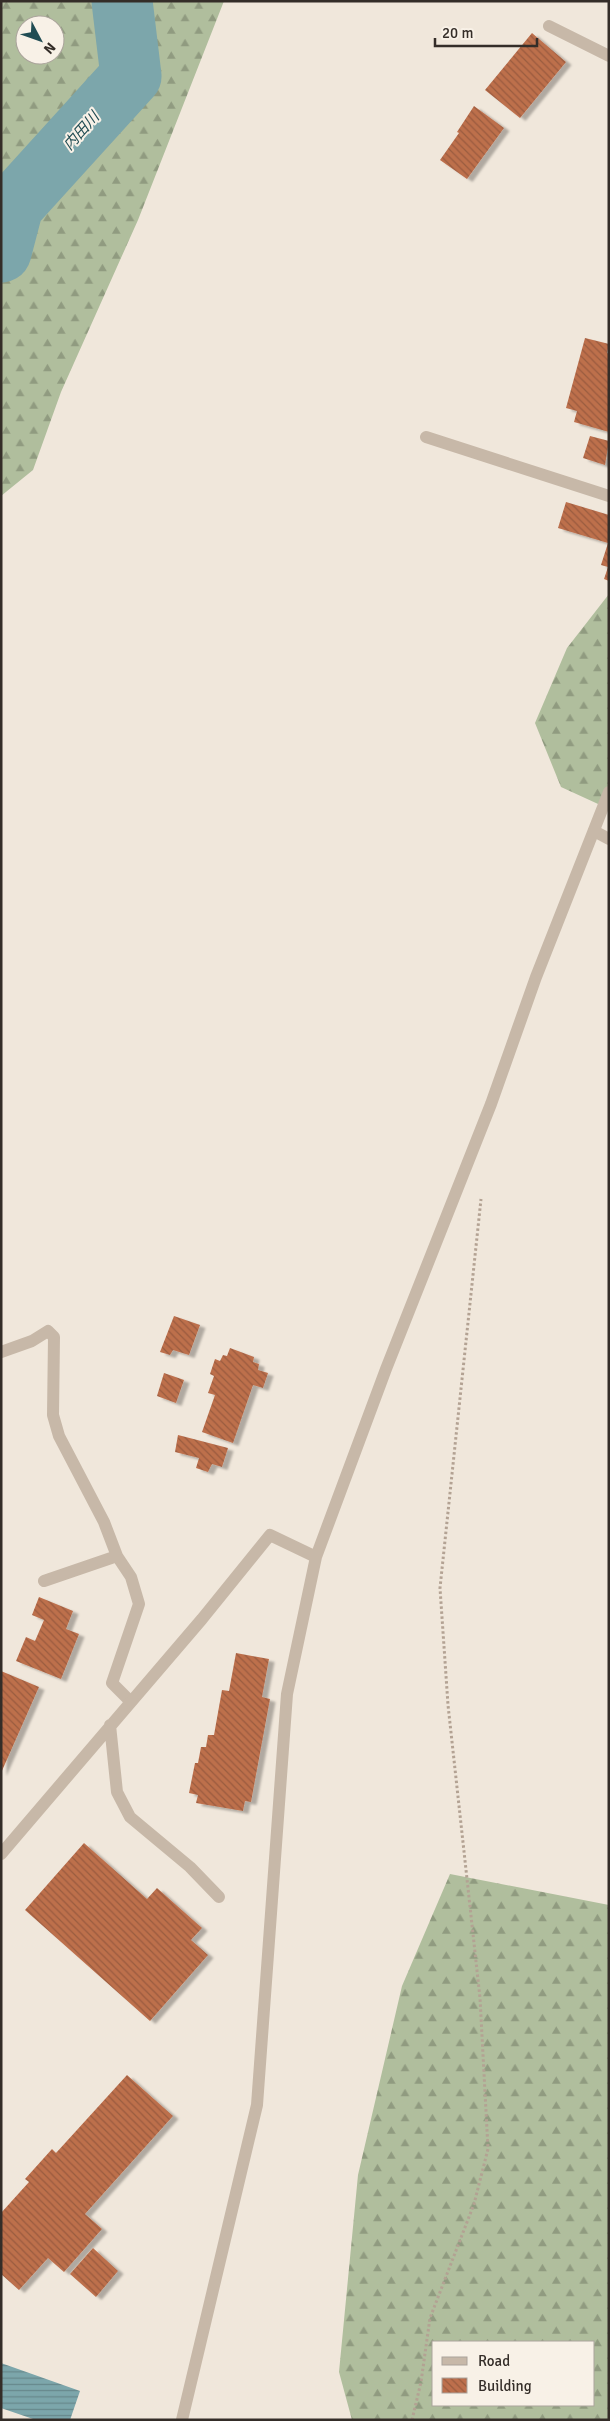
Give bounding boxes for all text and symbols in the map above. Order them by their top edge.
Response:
north arrow [15,15,65,65]
scale bar [435,15,538,47]
text: 20 m [442,24,473,42]
text: N [40,39,59,57]
water label: 内田川 [59,107,104,154]
legend [432,2341,595,2406]
text: Road [478,2352,510,2370]
text: Building [478,2377,532,2395]

